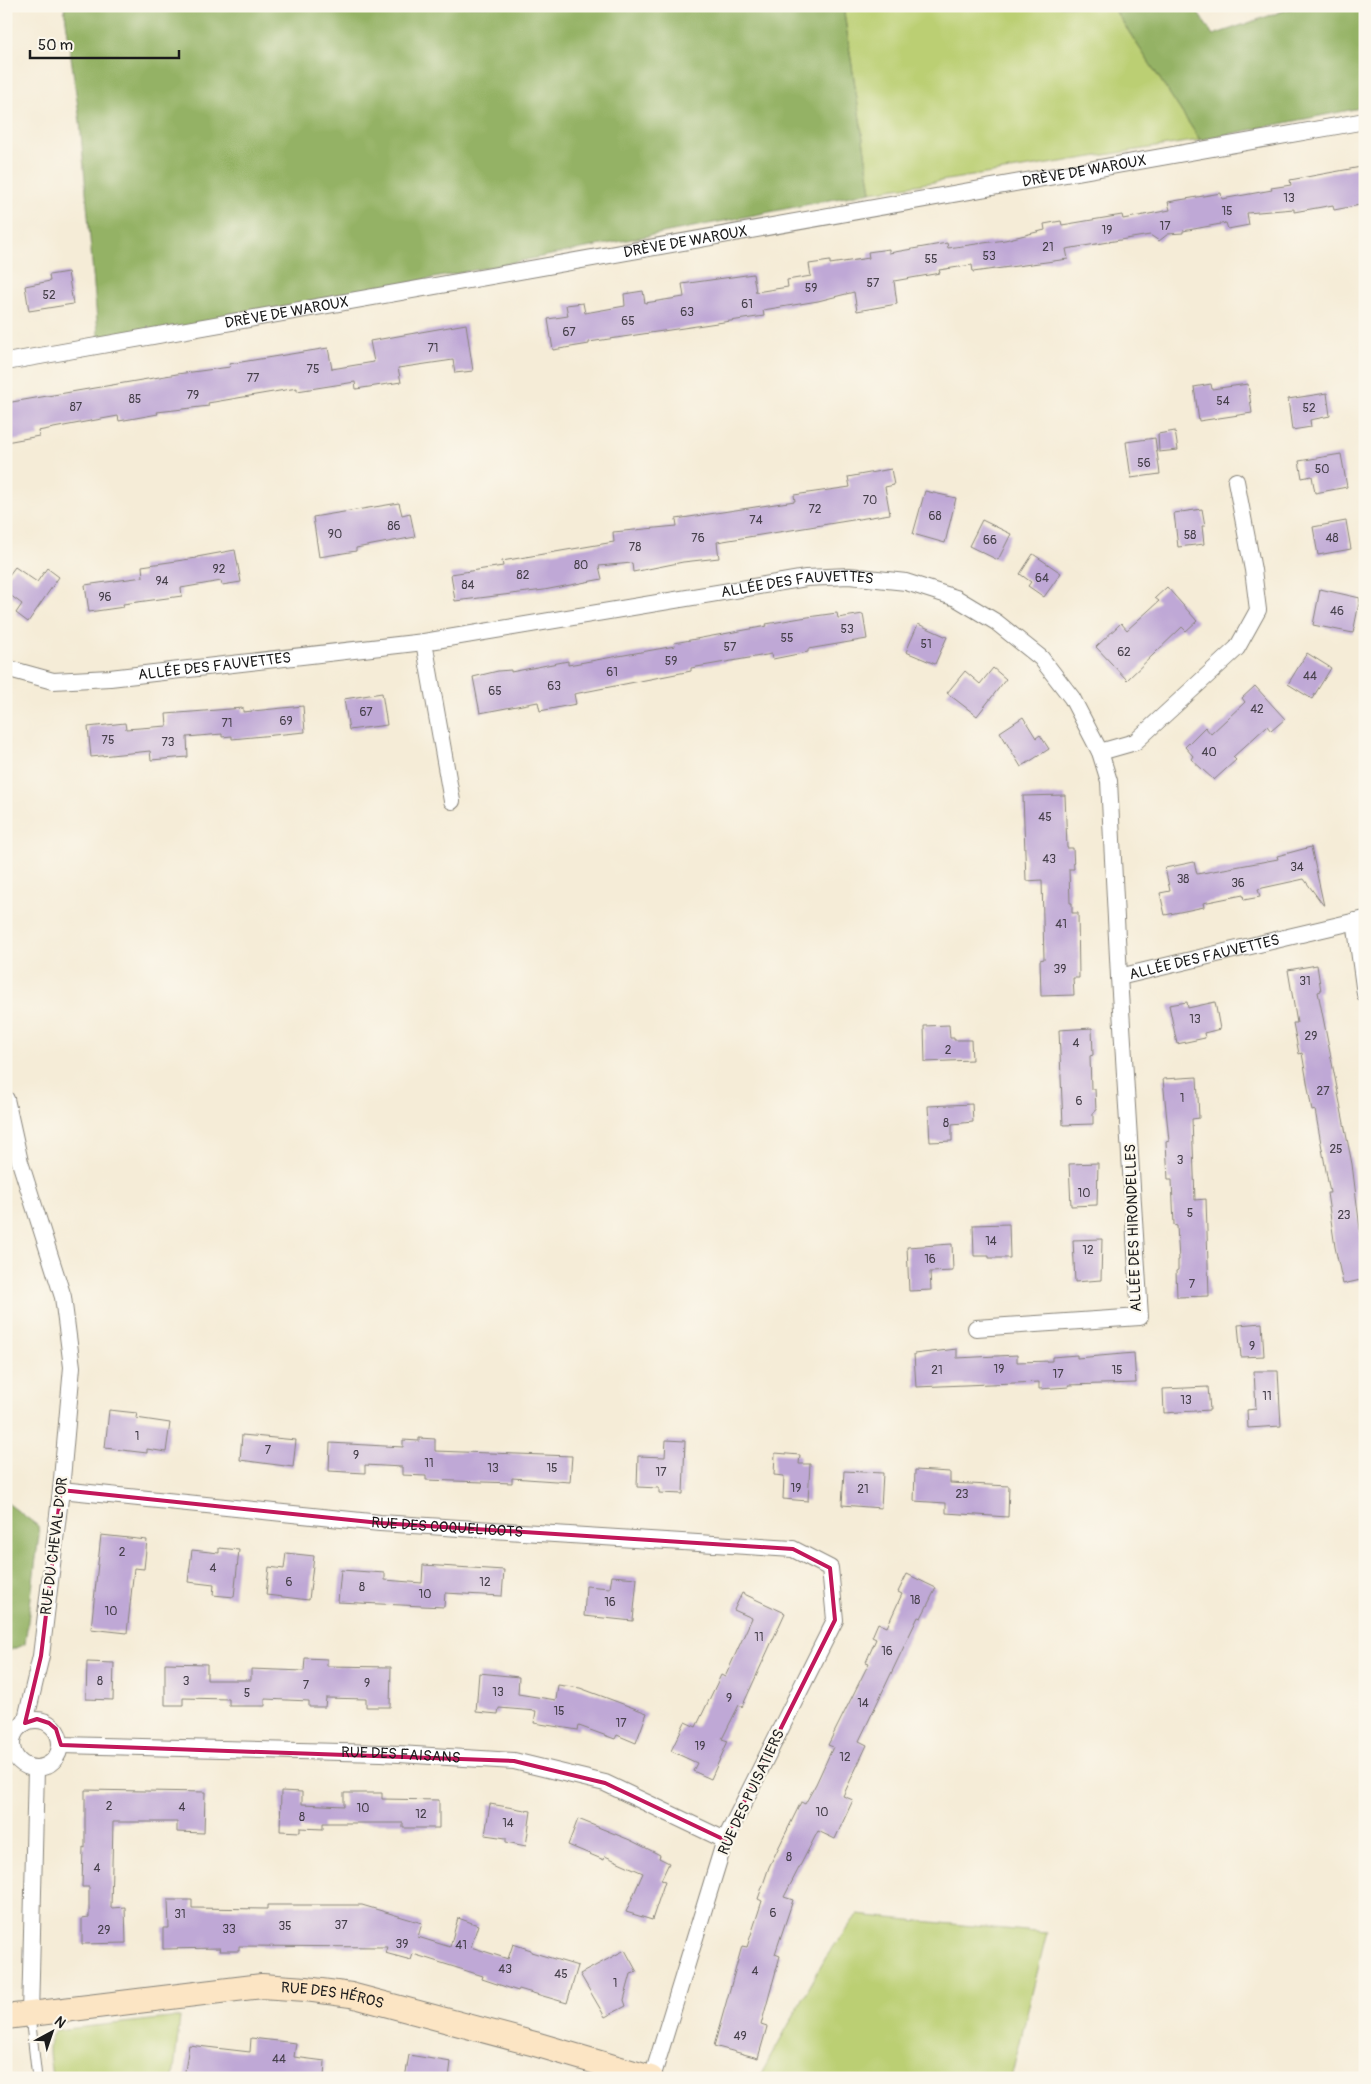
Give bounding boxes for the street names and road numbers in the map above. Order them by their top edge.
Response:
street label: DRÈVE DE WAROUX [1021,151,1148,192]
street label: DRÈVE DE WAROUX [622,222,749,262]
street label: DRÈVE DE WAROUX [223,292,350,333]
street label: ALLÉE DES FAUVETTES [720,567,874,602]
street label: ALLÉE DES FAUVETTES [137,648,292,685]
street label: ALLÉE DES FAUVETTES [1127,930,1281,984]
street label: ALLÉE DES HIRONDELLES [1121,1144,1146,1312]
street label: RUE DU CHEVAL D'OR [37,1476,72,1616]
street label: RUE DES COQUELICOTS [370,1513,524,1542]
street label: RUE DES PUISATIERS [714,1726,789,1858]
street label: RUE DES FAISANS [341,1743,461,1768]
street label: RUE DES HÉROS [280,1978,386,2013]

